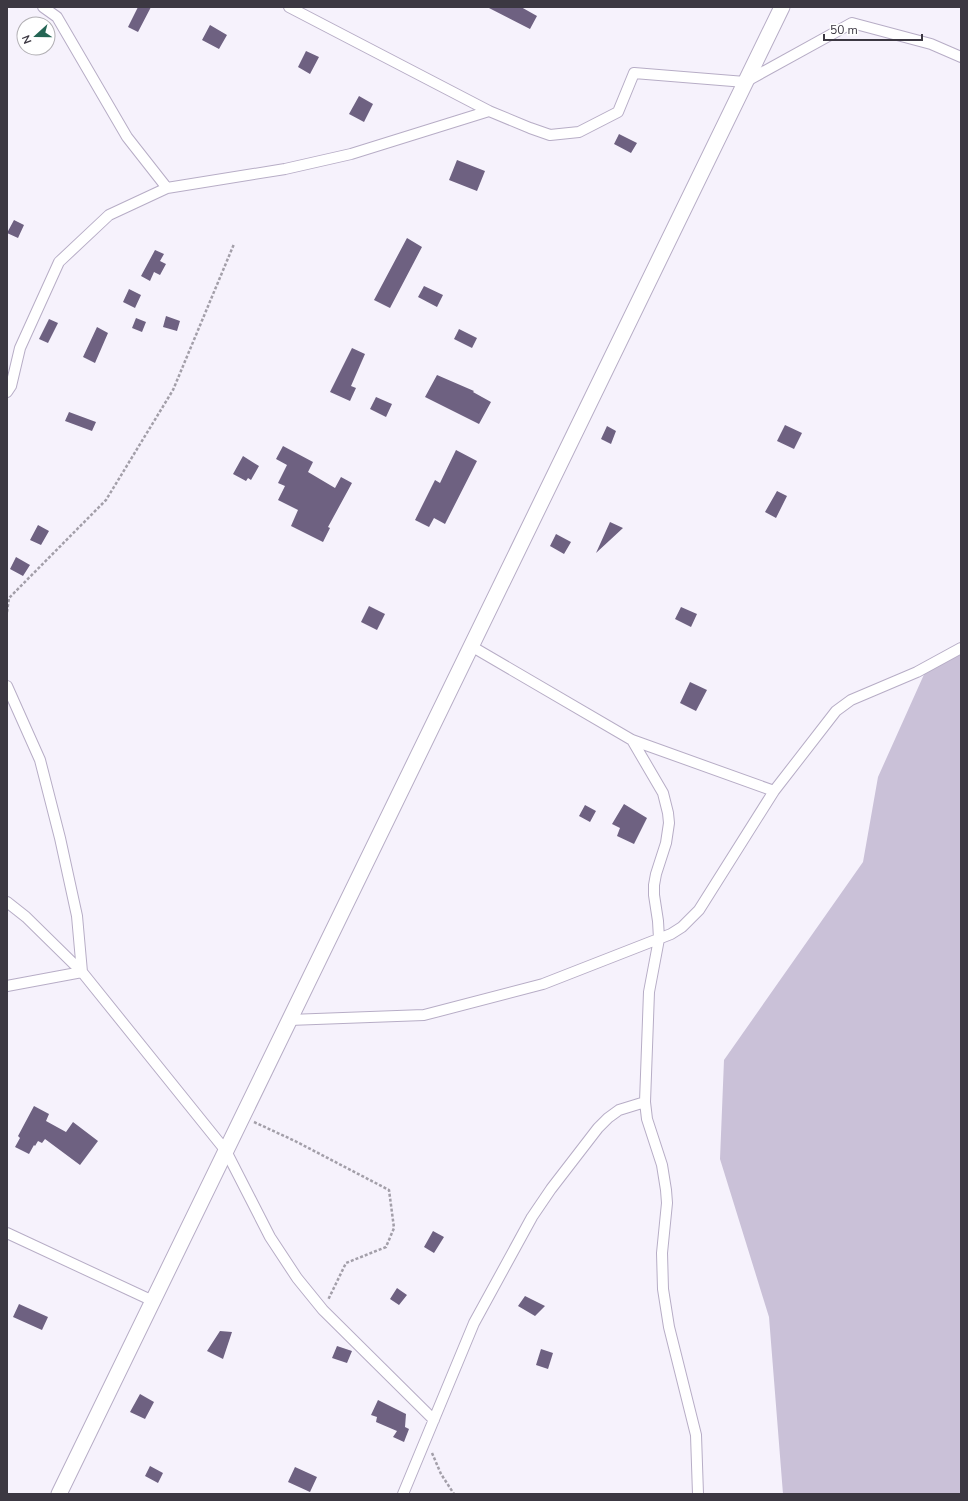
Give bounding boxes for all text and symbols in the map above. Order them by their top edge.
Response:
north arrow [16,16,56,56]
scale bar [824,16,922,42]
text: 50 m [830,22,858,38]
text: N [19,33,36,46]

